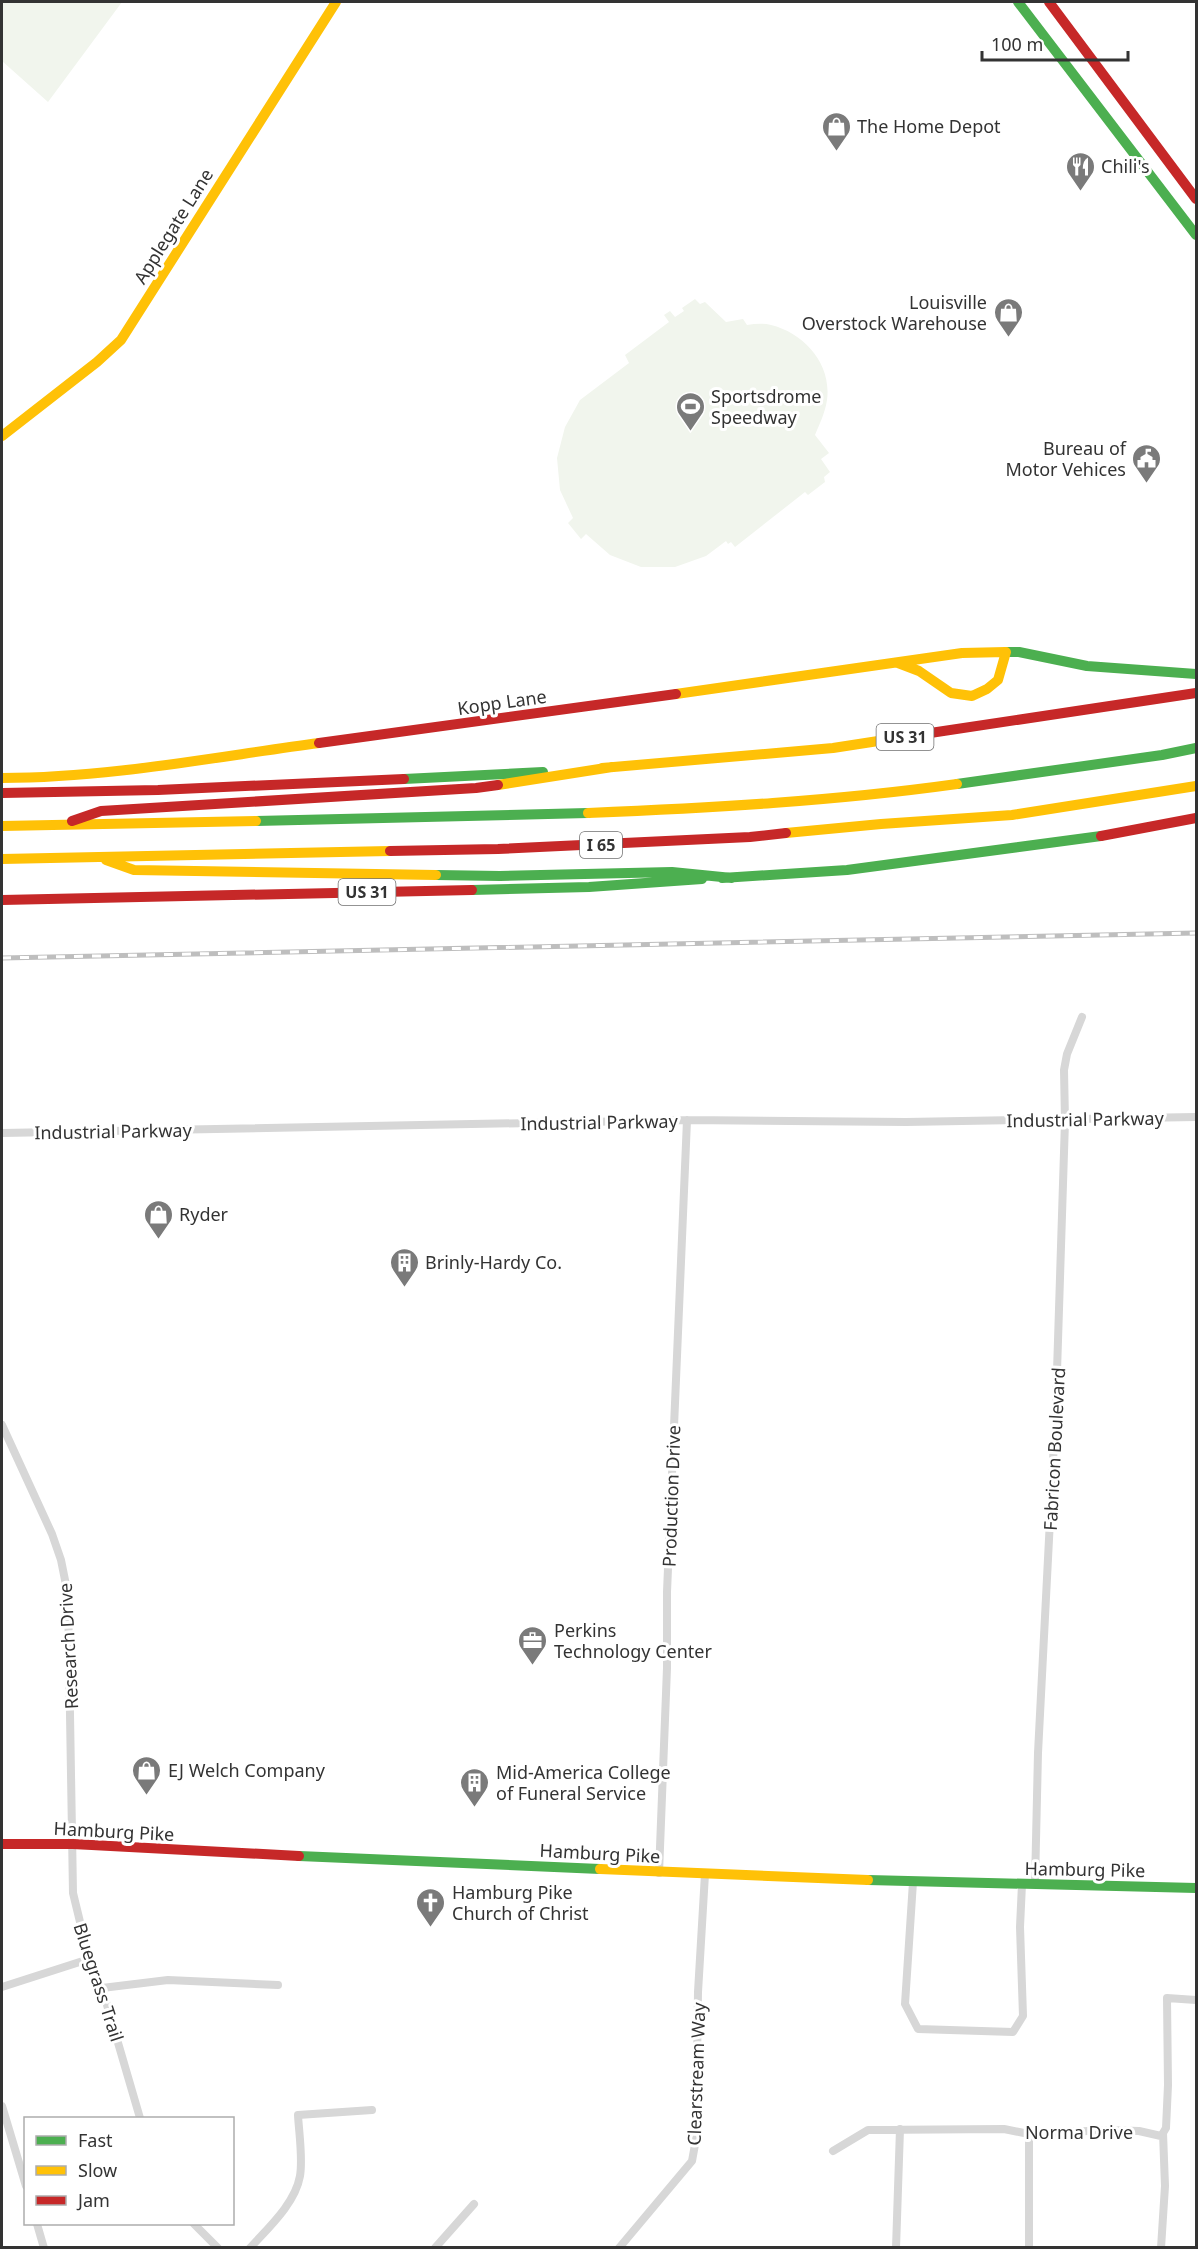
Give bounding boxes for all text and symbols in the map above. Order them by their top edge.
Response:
scale bar [982,24,1128,62]
text: 100 m [991,32,1043,56]
shop icon: The Home Depot [820,110,852,152]
place label: The Home Depot [857,114,1001,138]
restaurant icon: Chili's [1064,150,1096,192]
place label: Chili's [1101,154,1150,178]
street label: Applegate Lane [128,164,218,288]
place label: Louisville Overstock Warehouse [802,290,987,335]
shop icon: Louisville Overstock Warehouse [992,296,1024,338]
place label: Sportsdrome Speedway [711,384,821,429]
sports icon: Sportsdrome Speedway [674,390,706,432]
place label: Bureau of Motor Vehices [1006,436,1127,481]
public building icon: Bureau of Motor Vehices [1131,442,1163,484]
street label: Kopp Lane [456,684,548,720]
road number: US 31 [876,724,934,750]
road number: I 65 [580,832,622,858]
road number: US 31 [338,879,395,905]
street label: Industrial Parkway [1006,1106,1165,1132]
street label: Industrial Parkway [520,1109,679,1135]
street label: Industrial Parkway [34,1118,193,1144]
shop icon: Ryder [142,1198,174,1240]
place label: Ryder [179,1202,229,1226]
building icon: Brinly-Hardy Co. [388,1246,420,1288]
place label: Brinly-Hardy Co. [425,1250,562,1274]
street label: Fabricon Boulevard [1038,1367,1070,1531]
street label: Production Drive [657,1425,685,1567]
street label: Research Drive [53,1582,83,1710]
place label: Perkins Technology Center [554,1618,712,1663]
office icon: Perkins Technology Center [517,1624,549,1666]
shop icon: EJ Welch Company [131,1754,163,1796]
place label: EJ Welch Company [168,1758,326,1782]
place label: Mid-America College of Funeral Service [496,1760,671,1805]
building icon: Mid-America College of Funeral Service [459,1766,491,1808]
street label: Hamburg Pike [53,1816,175,1846]
street label: Hamburg Pike [539,1838,661,1868]
street label: Hamburg Pike [1024,1856,1146,1882]
place label: Hamburg Pike Church of Christ [452,1880,589,1925]
church icon: Hamburg Pike Church of Christ [415,1886,447,1928]
street label: Bluegrass Trail [69,1920,129,2044]
street label: Clearstream Way [682,2001,711,2146]
legend [24,2117,234,2225]
street label: Norma Drive [1025,2120,1133,2144]
text: Fast [78,2128,113,2152]
text: Slow [78,2158,117,2182]
text: Jam [76,2188,110,2212]

